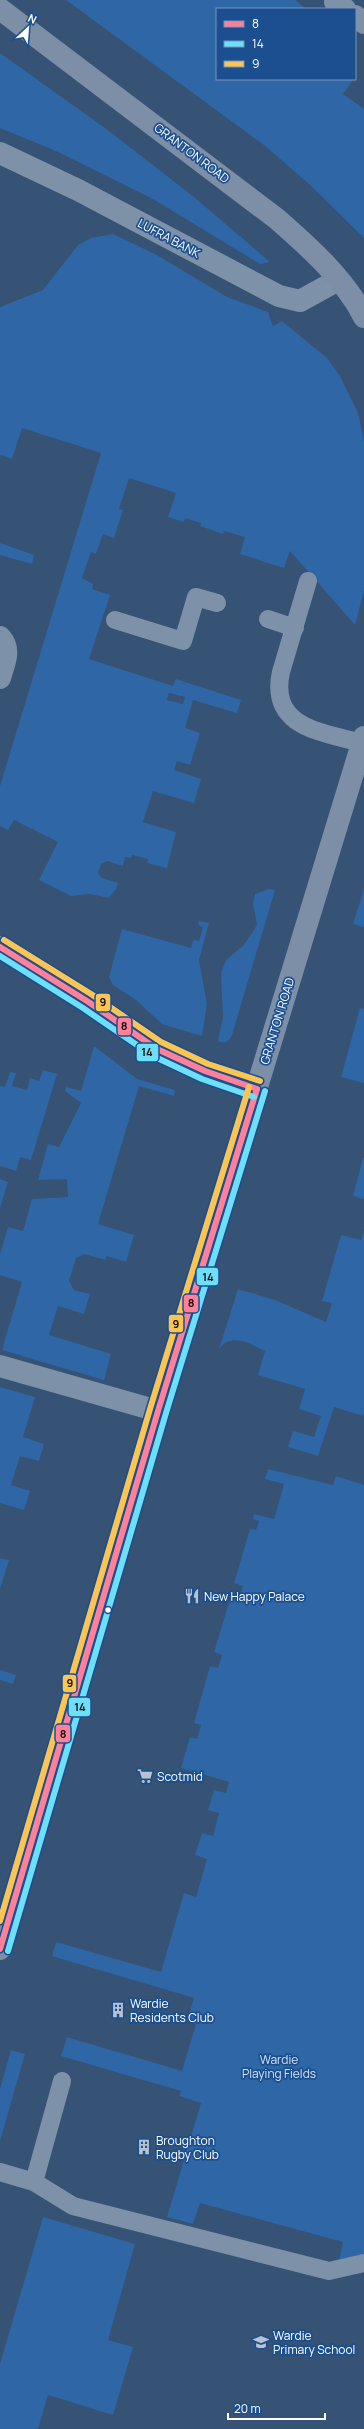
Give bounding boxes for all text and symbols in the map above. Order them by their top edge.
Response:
north arrow [8,8,48,48]
legend [216,8,356,80]
text: N [26,10,40,27]
text: 8 [252,15,259,32]
text: 14 [252,35,264,52]
text: 9 [252,55,259,72]
street label: GRANTON ROAD [151,119,233,187]
street label: LUFRA BANK [135,214,204,262]
street label: GRANTON ROAD [256,975,298,1067]
line badge: 9 [95,993,111,1012]
text: 9 [100,994,107,1009]
line badge: 8 [117,1017,132,1036]
text: 8 [121,1018,128,1033]
line badge: 14 [136,1043,159,1062]
text: 14 [141,1044,153,1059]
line badge: 14 [196,1267,219,1286]
text: 14 [202,1269,214,1284]
line badge: 8 [183,1294,199,1313]
text: 8 [188,1295,195,1310]
line badge: 9 [168,1314,184,1333]
text: 9 [173,1316,180,1331]
restaurant icon: New Happy Palace [183,1587,201,1605]
place label: New Happy Palace [204,1588,305,1605]
unlabelled marker [103,1605,113,1615]
line badge: 9 [62,1674,77,1693]
text: 9 [67,1675,74,1690]
line badge: 14 [68,1697,91,1717]
text: 14 [74,1699,86,1714]
line badge: 8 [55,1724,71,1743]
text: 8 [60,1726,67,1741]
supermarket icon: Scotmid [136,1767,154,1785]
place label: Scotmid [157,1768,203,1785]
place label: Wardie Residents Club [130,1995,214,2026]
building icon: Wardie Residents Club [109,2001,127,2019]
park label: Wardie Playing Fields [242,2051,316,2082]
place label: Broughton Rugby Club [156,2132,219,2163]
building icon: Broughton Rugby Club [135,2138,153,2156]
place label: Wardie Primary School [273,2327,355,2358]
school or university icon: Wardie Primary School [252,2333,270,2351]
scale bar [228,2395,325,2421]
text: 20 m [234,2400,261,2417]

